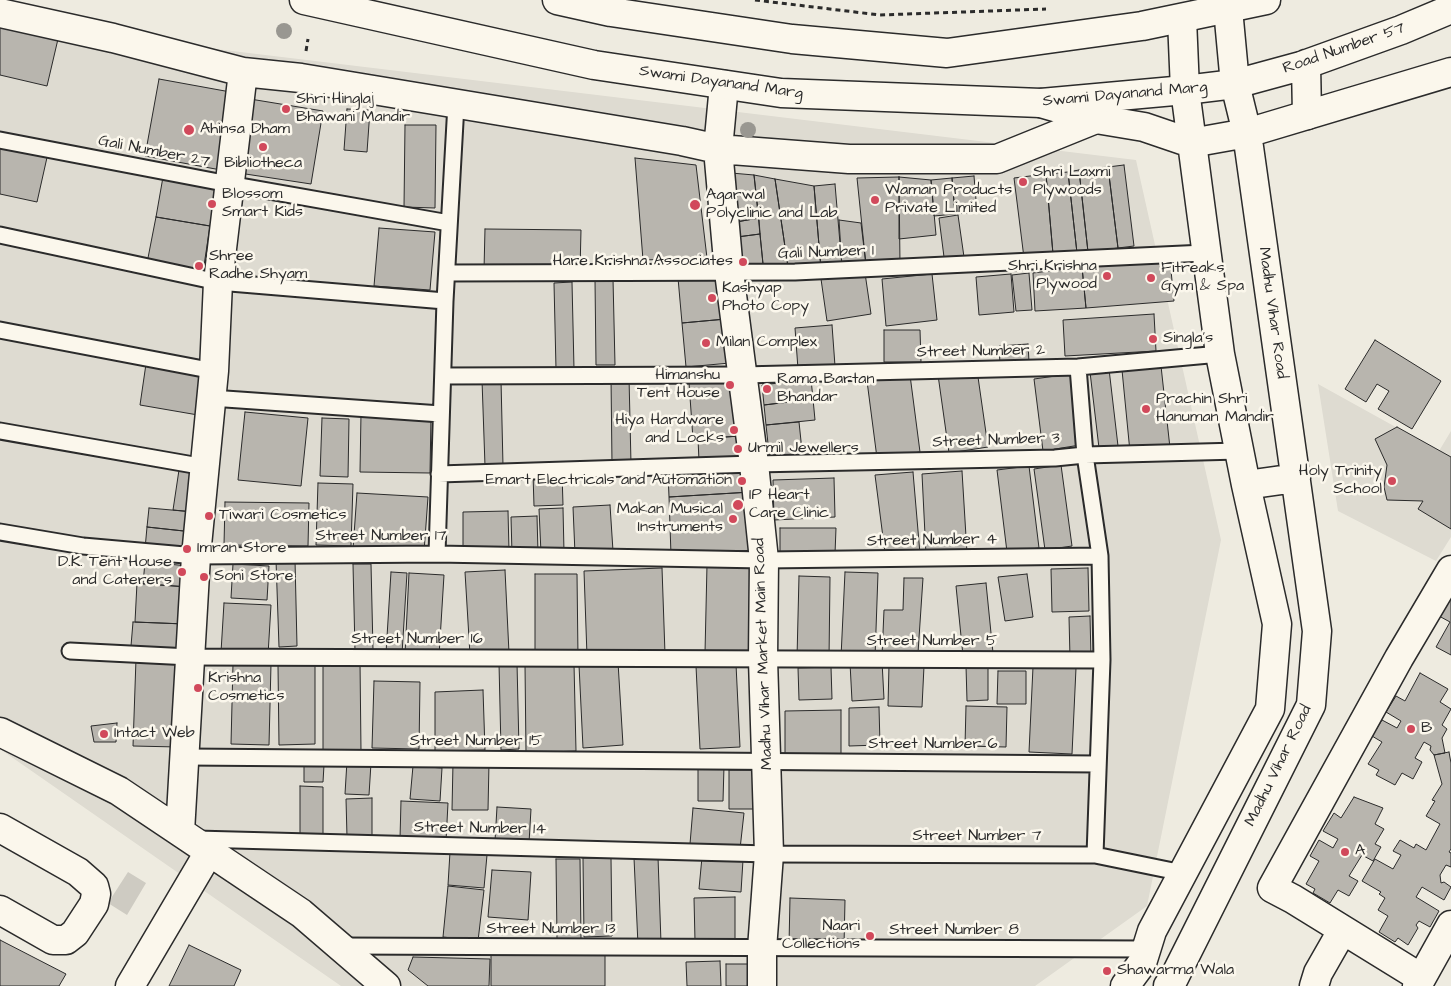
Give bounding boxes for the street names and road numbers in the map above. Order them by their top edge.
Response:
street label: Road Number 57 [1280,19,1408,79]
street label: Swami Dayanand Marg [638,62,804,104]
street label: Swami Dayanand Marg [1042,78,1208,112]
street label: Gali Number 27 [97,132,211,172]
street label: Gali Number 1 [778,242,874,264]
street label: Madhu Vihar Road [1253,246,1291,380]
street label: Street Number 2 [917,341,1045,363]
street label: Street Number 3 [932,429,1060,453]
street label: Street Number 17 [315,527,447,547]
street label: Street Number 4 [867,530,997,552]
street label: Madhu Vihar Market Main Road [750,538,778,770]
street label: Street Number 16 [351,630,483,650]
street label: Street Number 5 [867,632,997,652]
street label: Madhu Vihar Road [1241,702,1317,830]
street label: Street Number 15 [410,732,542,752]
street label: Street Number 6 [868,735,998,755]
street label: Street Number 14 [414,818,546,840]
street label: Street Number 7 [912,827,1042,847]
street label: Street Number 13 [486,920,616,940]
street label: Street Number 8 [889,921,1019,941]

